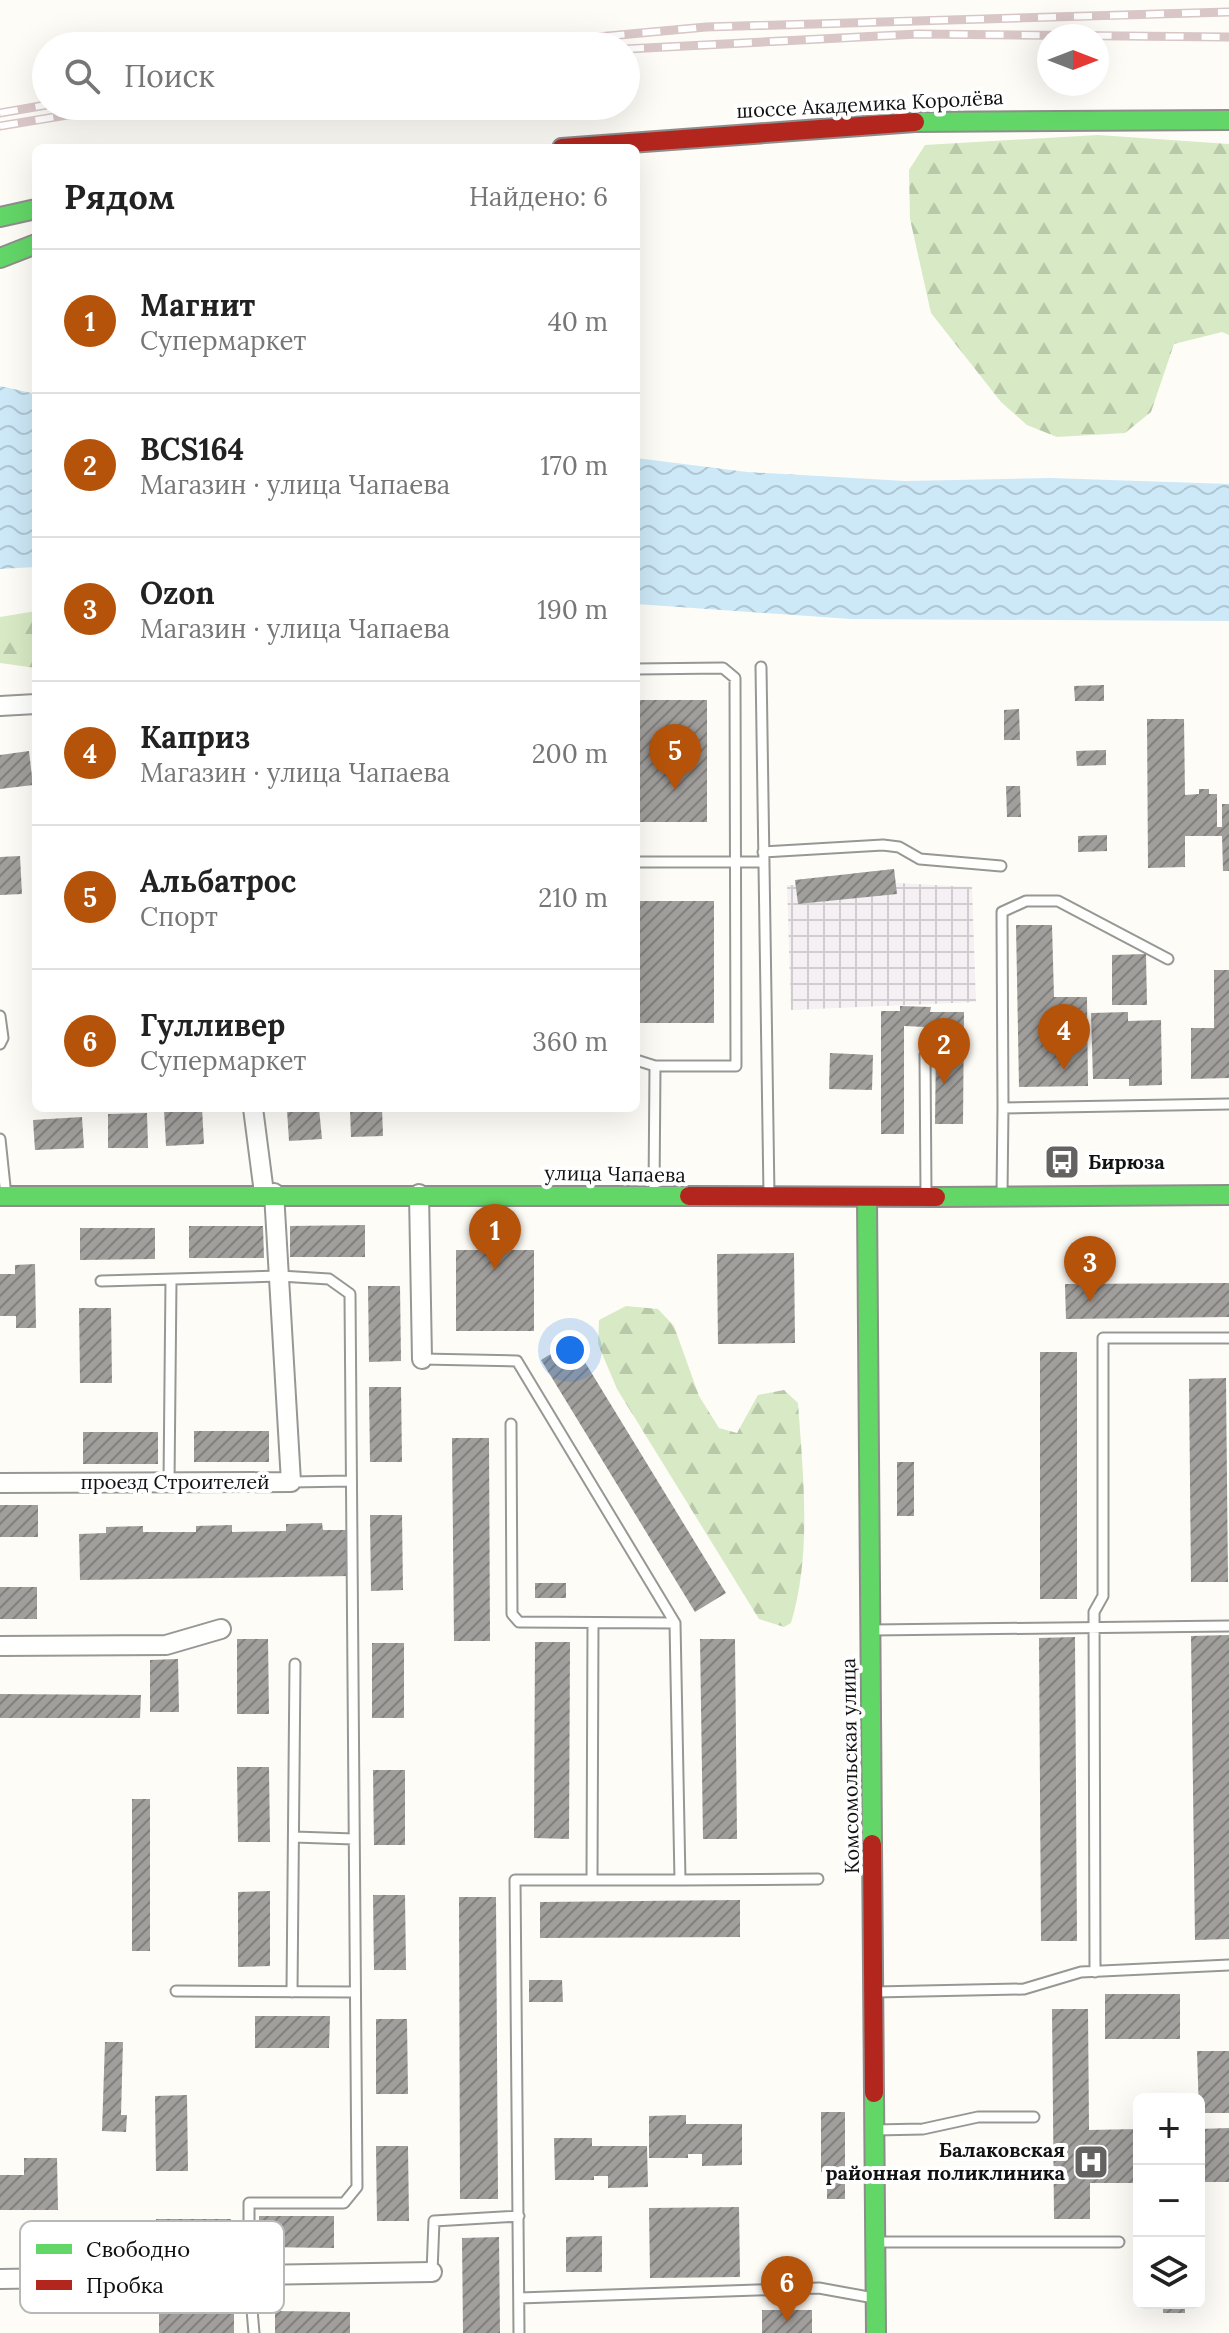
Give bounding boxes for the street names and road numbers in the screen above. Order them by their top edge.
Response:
street label: шоссе Академика Королёва [736,84,1004,123]
street label: улица Чапаева [544,1160,686,1187]
street label: проезд Строителей [80,1469,270,1494]
street label: Комсомольская улица [835,1658,864,1874]

